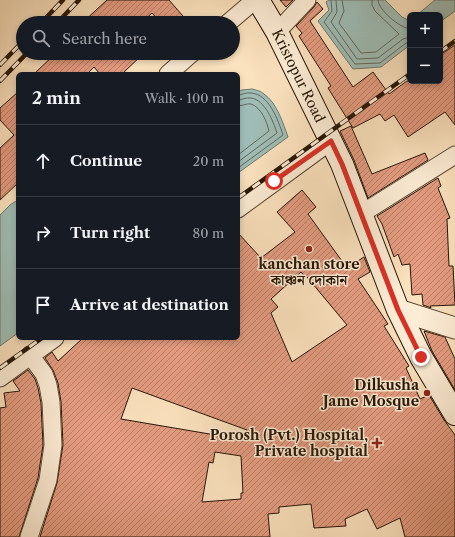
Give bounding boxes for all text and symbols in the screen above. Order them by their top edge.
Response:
map controls [407,12,443,84]
button: + [407,12,443,48]
search box [16,16,240,60]
street label: Kristopur Road [268,26,329,126]
icon: search [30,27,52,49]
text: Search here [62,29,147,48]
button: − [407,48,443,84]
text: 2 min [32,88,81,108]
text: Walk · 100 m [145,90,224,106]
icon: ahead [32,150,54,172]
text: Continue [70,151,142,170]
text: 20 m [193,153,224,169]
route start [265,172,283,190]
icon: right [32,222,54,244]
text: Turn right [70,223,150,242]
text: 80 m [192,225,224,241]
marker: kanchan store কাঞ্চন দোকান [304,244,314,254]
place label: kanchan store কাঞ্চন দোকান [258,255,360,289]
icon: arrive [32,294,54,316]
text: Arrive at destination [70,295,229,314]
route end [412,348,430,366]
place label: Dilkusha Jame Mosque [320,376,420,410]
marker: Dilkusha Jame Mosque [422,388,432,398]
place label: Porosh (Pvt.) Hospital, Private hospital [210,426,368,460]
marker: Porosh (Pvt.) Hospital, Private hospital [371,437,383,449]

